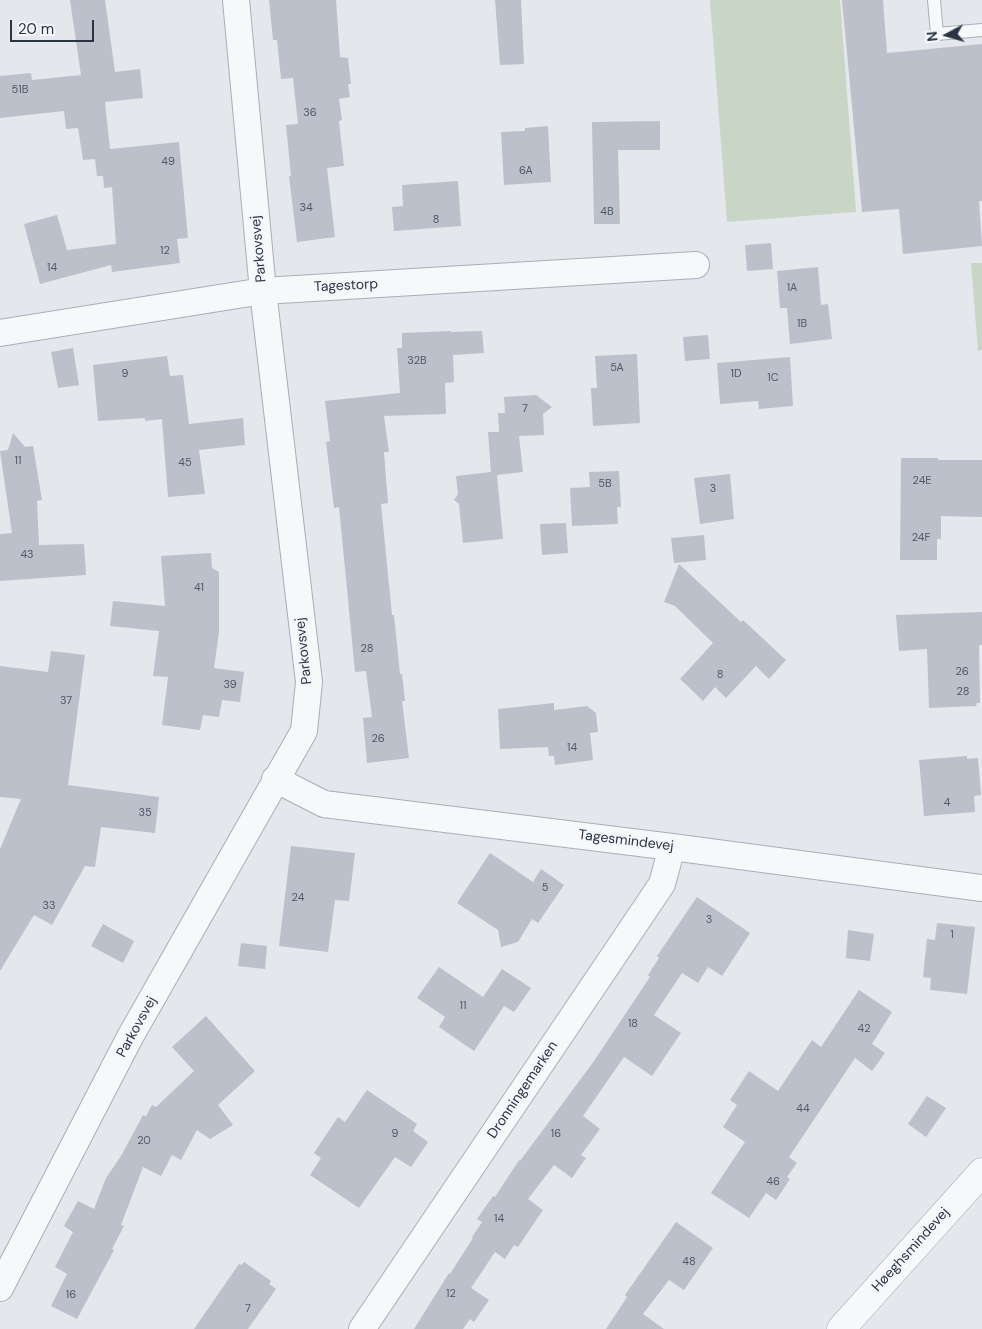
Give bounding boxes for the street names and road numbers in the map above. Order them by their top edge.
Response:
street label: Parkovsvej [248,215,270,283]
street label: Tagestorp [314,276,378,296]
street label: Parkovsvej [292,617,316,685]
street label: Tagesmindevej [578,827,674,855]
street label: Parkovsvej [113,994,161,1060]
street label: Dronningemarken [484,1038,562,1142]
street label: Høeghsmindevej [869,1204,953,1296]

